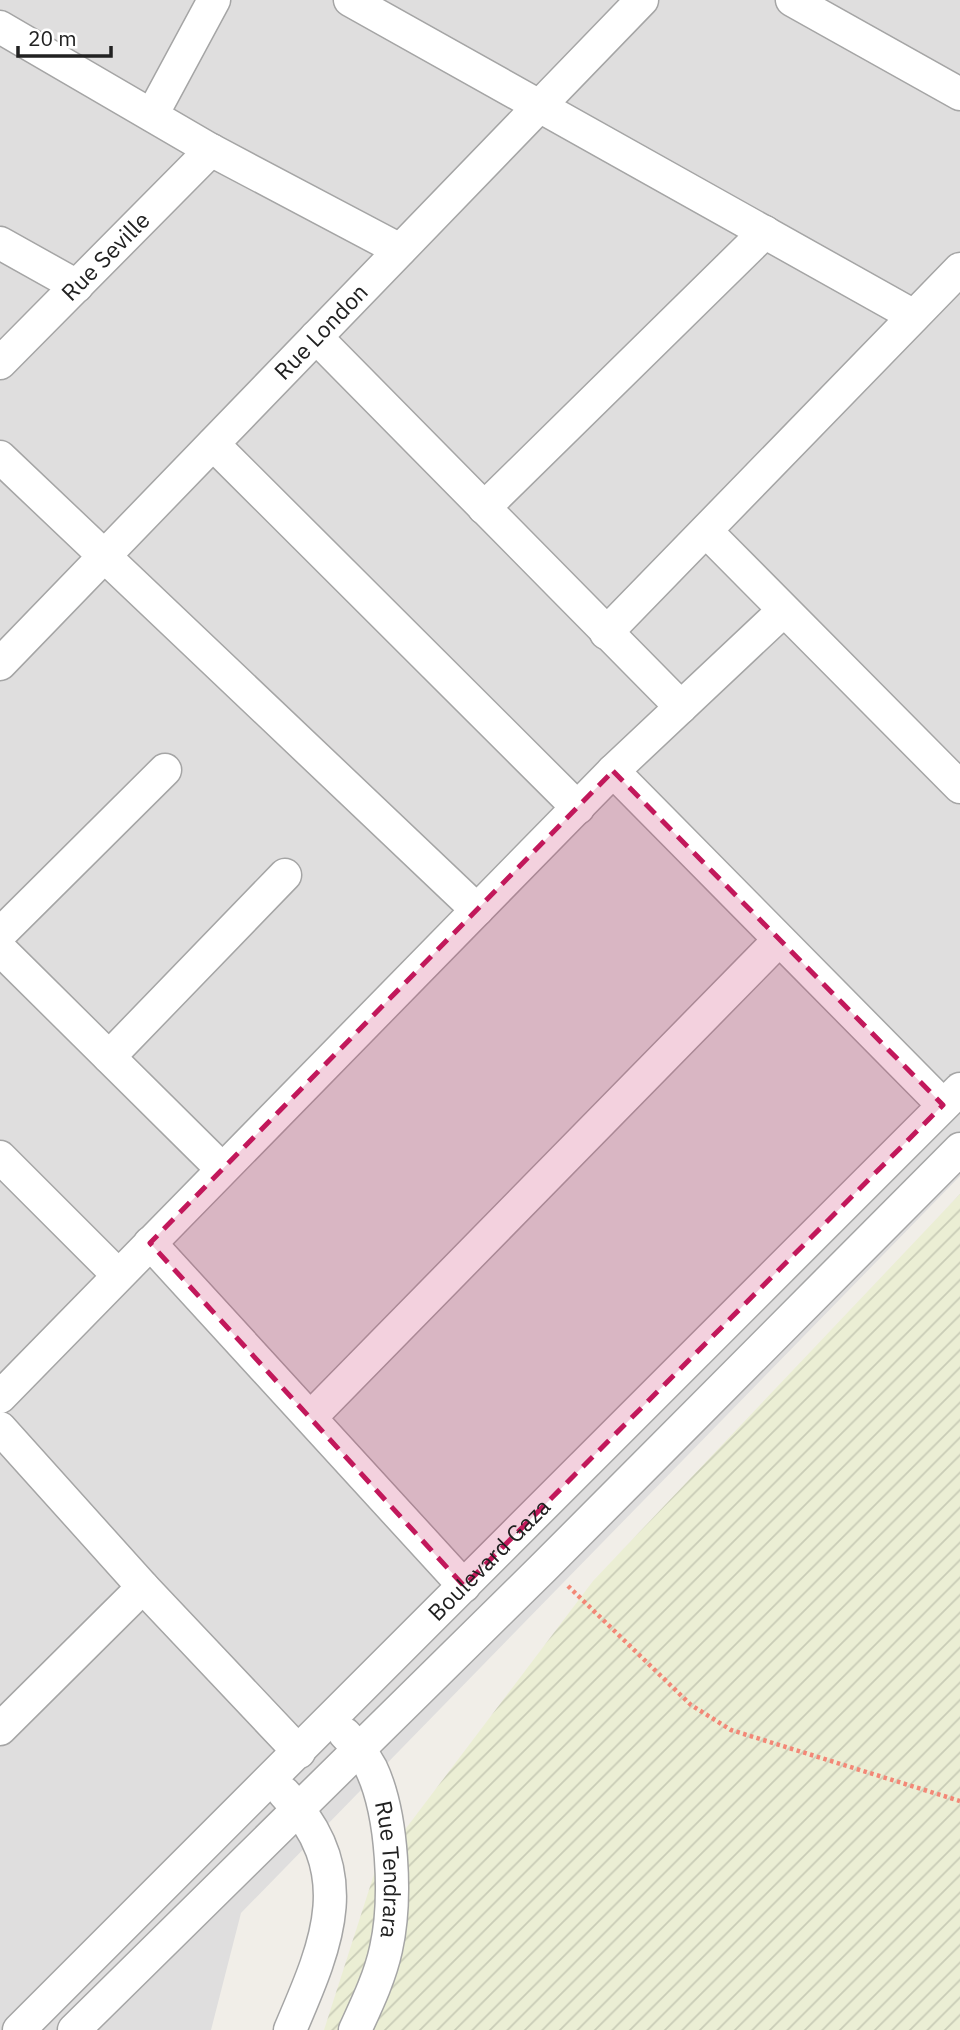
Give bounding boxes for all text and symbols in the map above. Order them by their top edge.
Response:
scale bar [18,14,110,58]
text: 20 m [28,24,77,52]
street label: Rue Seville [54,205,156,307]
street label: Rue London [267,277,374,386]
street label: Boulevard Gaza [421,1491,556,1627]
street label: Rue Tendrara [369,1798,408,1940]

